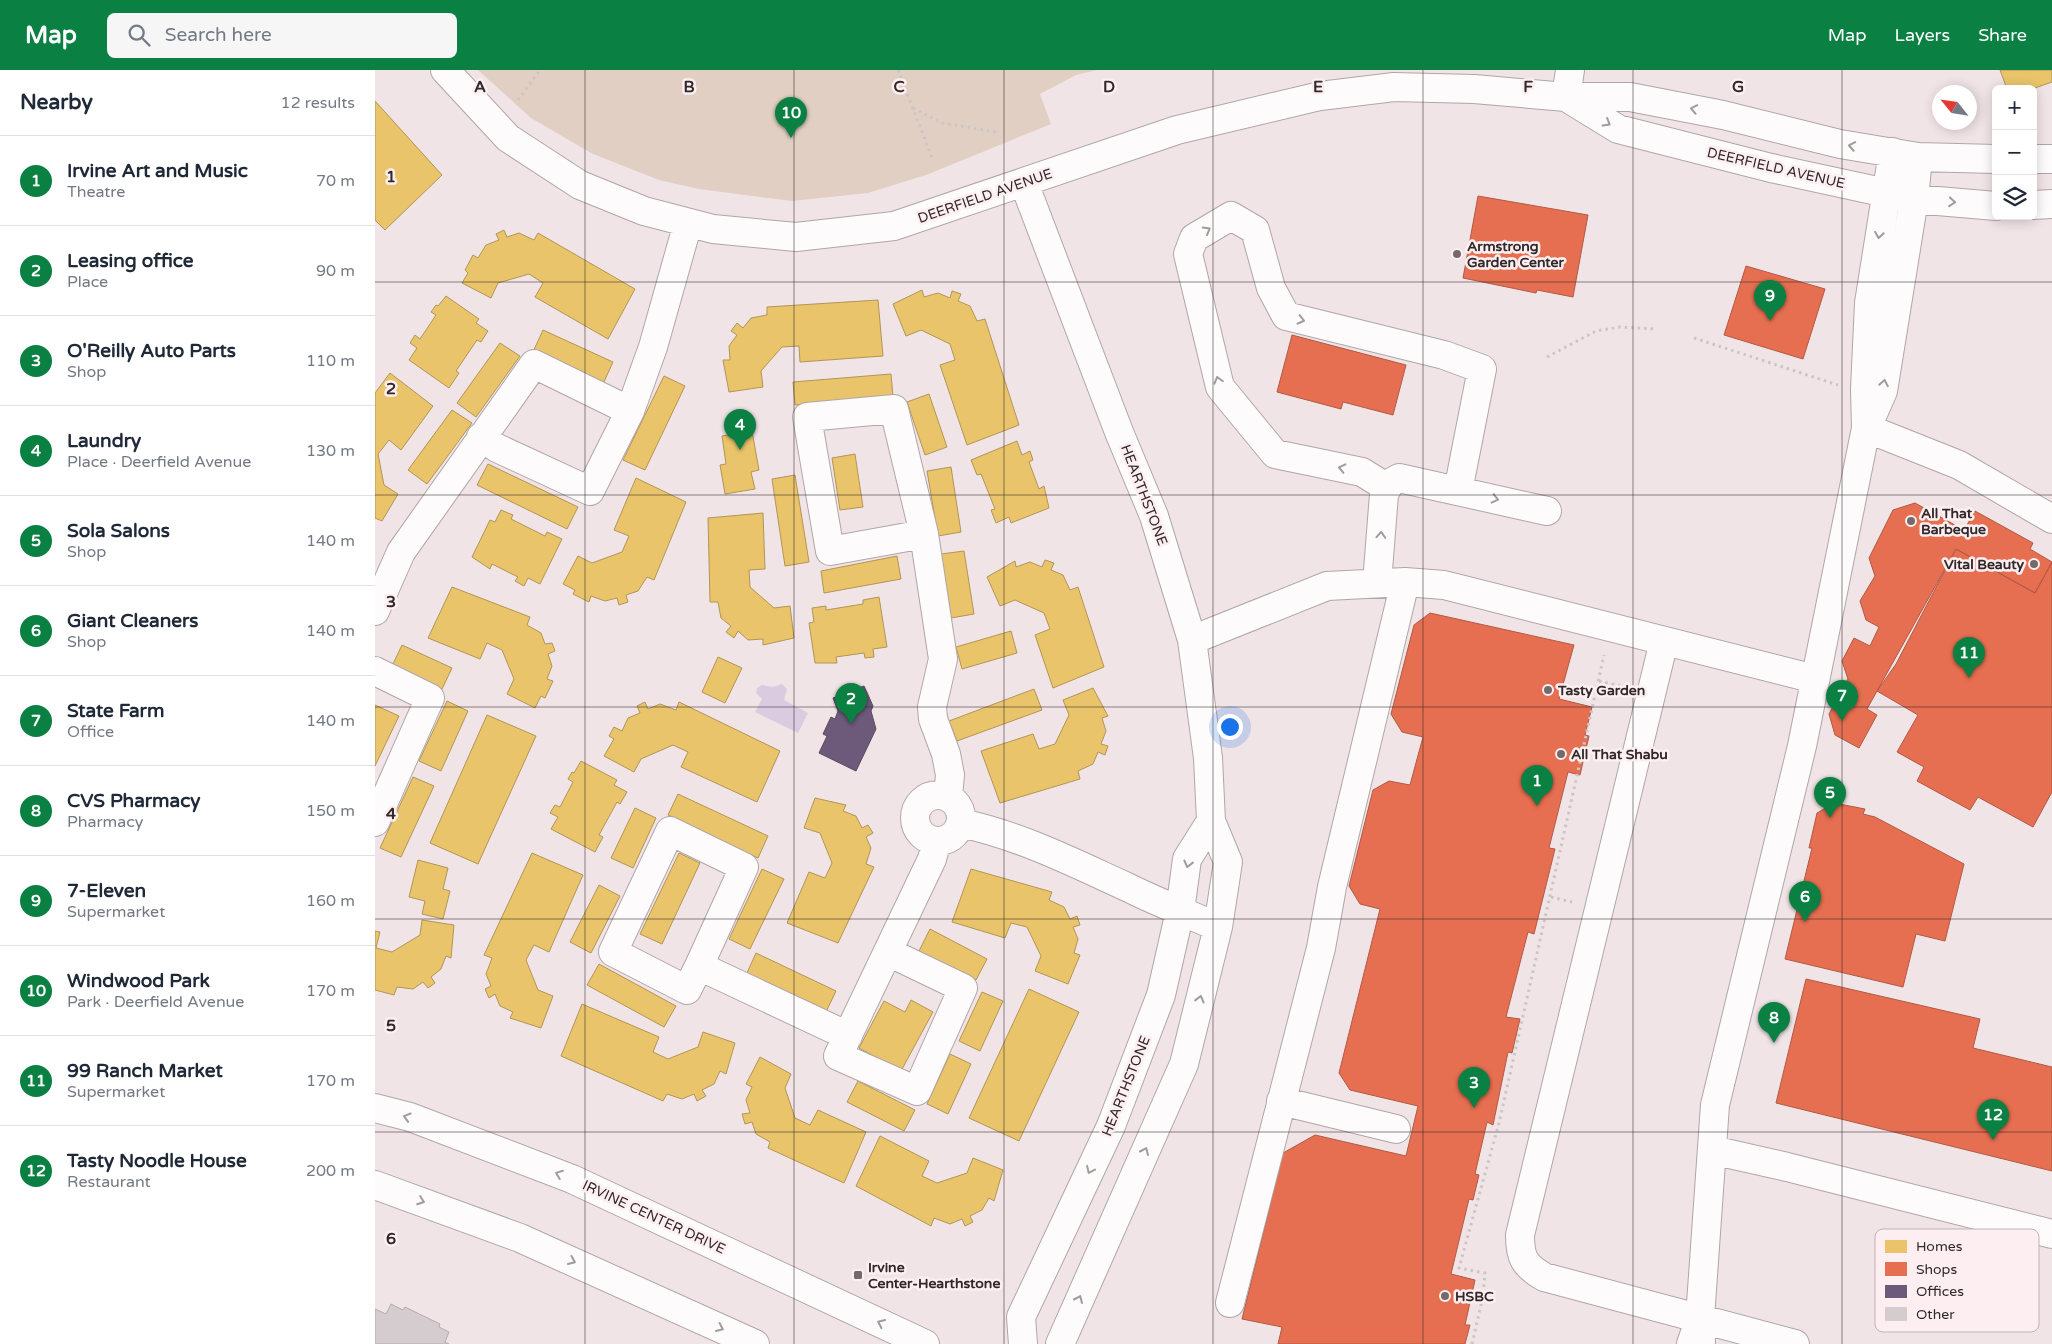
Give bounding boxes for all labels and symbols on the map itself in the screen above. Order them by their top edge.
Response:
text: A [474,77,486,97]
text: B [683,77,695,97]
text: C [893,77,905,97]
text: D [1103,77,1115,97]
text: E [1313,77,1323,97]
text: F [1523,77,1533,97]
text: G [1732,77,1744,97]
north arrow [1932,85,1977,130]
pin: 10 [775,97,807,138]
one-way arrow [1690,105,1698,115]
one-way arrow [1602,116,1611,126]
one-way arrow [1848,141,1857,151]
street label: DEERFIELD AVENUE [1705,144,1847,192]
street label: DEERFIELD AVENUE [915,165,1055,227]
text: 1 [386,167,396,187]
one-way arrow [1949,196,1957,207]
one-way arrow [1202,226,1211,236]
one-way arrow [1875,231,1885,240]
place label: Armstrong Garden Center [1467,238,1565,271]
marker: Armstrong Garden Center [1451,248,1463,260]
pin: 9 [1754,280,1786,321]
one-way arrow [1296,314,1305,325]
one-way arrow [1214,376,1224,384]
one-way arrow [1879,378,1889,387]
text: 2 [386,379,396,399]
pin: 4 [724,409,756,450]
street label: HEARTHSTONE [1117,442,1171,548]
one-way arrow [1337,463,1346,474]
one-way arrow [1490,494,1499,504]
place label: All That Barbeque [1921,505,1986,538]
marker: All That Barbeque [1905,515,1917,527]
one-way arrow [1375,530,1386,538]
place label: Vital Beauty [1944,556,2024,573]
marker: Vital Beauty [2028,558,2040,570]
text: 3 [386,592,396,612]
pin: 11 [1953,637,1985,678]
pin: 7 [1826,680,1858,721]
place label: Tasty Garden [1557,682,1645,699]
pin: 2 [835,683,867,724]
marker: Tasty Garden [1542,684,1554,696]
your location [1217,714,1243,740]
place label: All That Shabu [1571,746,1668,763]
marker: All That Shabu [1555,748,1567,760]
pin: 1 [1521,765,1553,806]
pin: 5 [1814,777,1846,818]
text: 4 [386,804,396,824]
one-way arrow [1183,859,1193,867]
pin: 6 [1789,881,1821,922]
one-way arrow [1194,994,1205,1003]
pin: 8 [1758,1002,1790,1043]
text: 5 [386,1016,396,1036]
street label: HEARTHSTONE [1098,1033,1154,1139]
pin: 3 [1458,1067,1490,1108]
pin: 12 [1977,1099,2009,1140]
one-way arrow [403,1112,412,1122]
one-way arrow [1139,1147,1150,1156]
one-way arrow [1086,1165,1097,1174]
one-way arrow [555,1170,564,1180]
street label: IRVINE CENTER DRIVE [580,1176,728,1258]
one-way arrow [416,1195,425,1205]
text: 6 [386,1229,396,1249]
legend [1875,1229,2039,1332]
text: Homes [1916,1238,1963,1255]
one-way arrow [567,1255,576,1266]
place label: Irvine Center-Hearthstone [868,1259,1000,1292]
text: Shops [1916,1261,1957,1278]
marker: Irvine Center-Hearthstone [852,1269,864,1281]
text: Offices [1916,1283,1964,1300]
place label: HSBC [1455,1288,1494,1305]
marker: HSBC [1439,1290,1451,1302]
one-way arrow [1073,1295,1084,1304]
text: Other [1916,1306,1955,1323]
one-way arrow [877,1319,886,1329]
one-way arrow [715,1321,724,1332]

